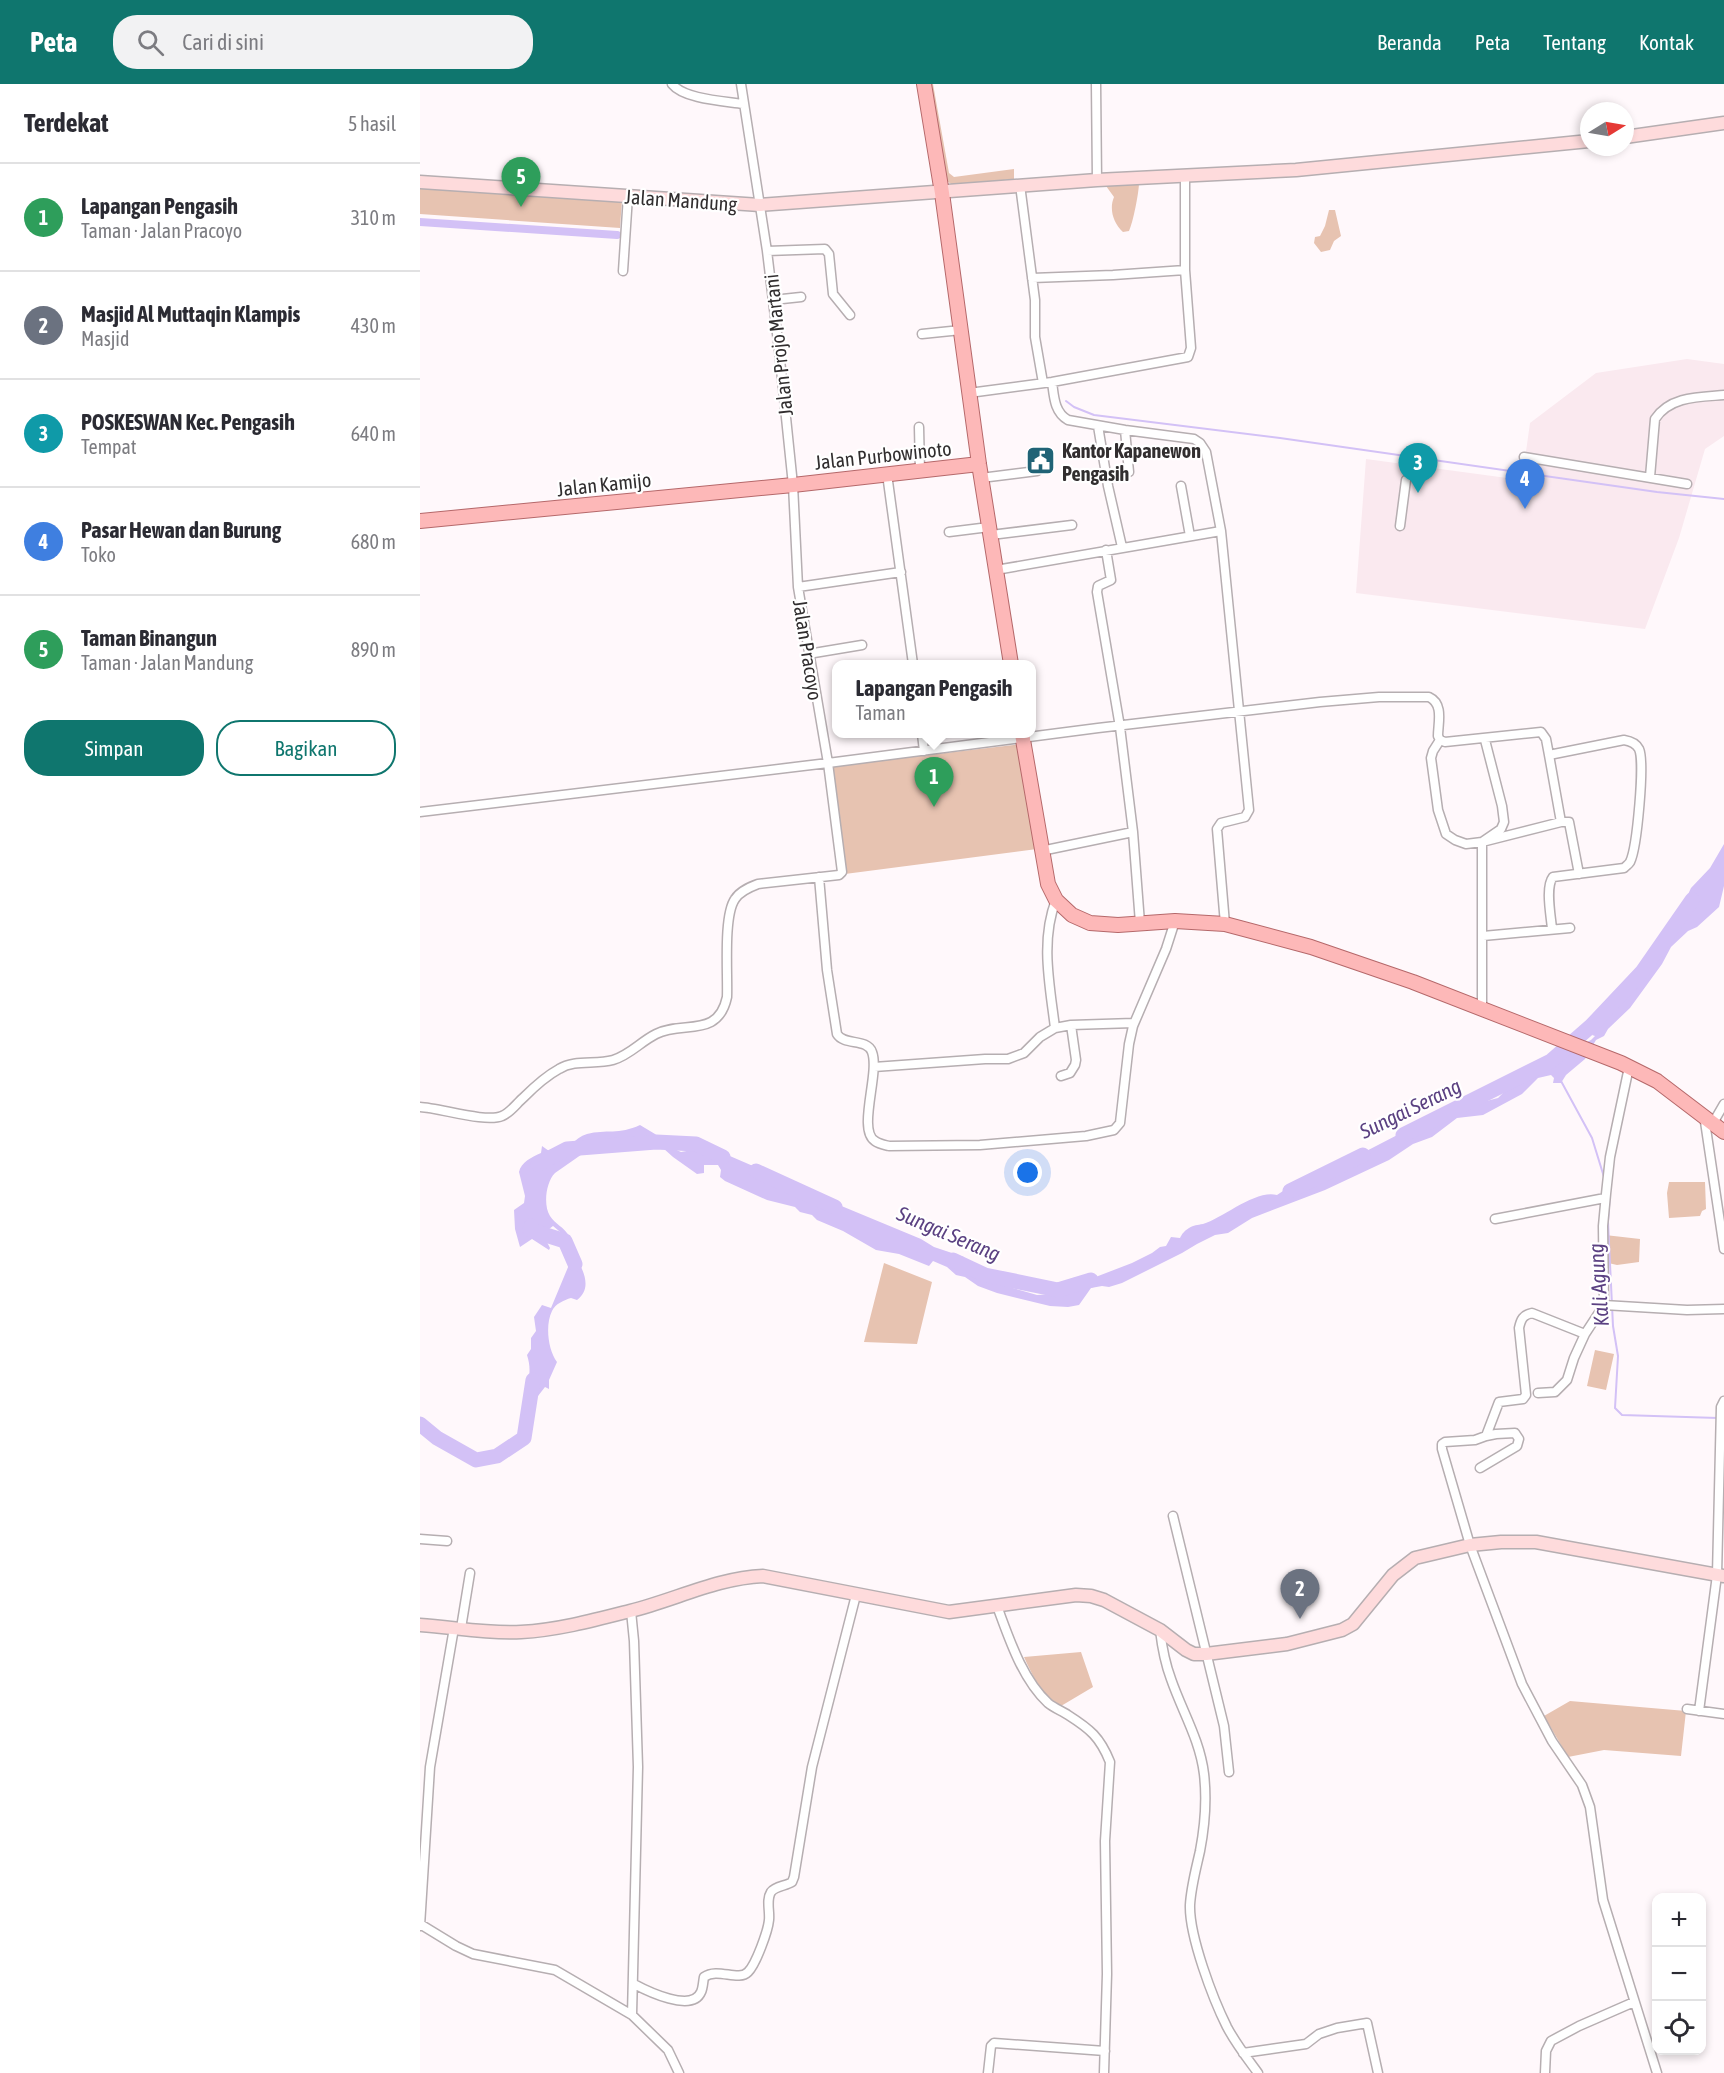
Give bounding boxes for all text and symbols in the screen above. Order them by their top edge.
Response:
search box [113,15,533,69]
text: Peta [30,26,77,58]
icon: search [134,26,167,59]
text: Cari di sini [182,29,264,55]
text: Beranda [1377,30,1442,54]
text: Peta [1475,30,1510,54]
text: Tentang [1543,30,1606,54]
text: Kontak [1639,30,1694,54]
north arrow [1580,102,1634,156]
text: Terdekat [24,108,108,138]
text: 5 hasil [348,112,396,135]
pin: 5 [502,158,540,207]
street label: Jalan Mandung [624,185,738,215]
text: Lapangan Pengasih [81,193,238,219]
text: 1 [39,206,48,229]
text: 310 m [351,206,396,229]
text: Taman · Jalan Pracoyo [81,219,242,242]
street label: Jalan Projo Martani [759,273,797,417]
text: Masjid Al Muttaqin Klampis [81,301,300,327]
text: 2 [39,314,48,337]
text: 430 m [351,314,396,337]
text: Masjid [81,327,129,350]
text: POSKESWAN Kec. Pengasih [81,409,295,435]
text: 3 [39,422,48,445]
text: 640 m [351,422,396,445]
text: Tempat [81,435,137,458]
street label: Jalan Purbowinoto [813,436,953,474]
place label: Kantor Kapanewon Pengasih [1062,439,1201,485]
pin: 3 [1398,444,1438,493]
public building icon: Kantor Kapanewon Pengasih [1025,445,1057,477]
pin: 4 [1506,460,1544,509]
street label: Jalan Kamijo [556,468,652,500]
text: Pasar Hewan dan Burung [81,517,281,543]
text: 4 [39,530,48,553]
text: 680 m [351,530,396,553]
text: Toko [81,543,116,566]
street label: Jalan Pracoyo [789,598,827,702]
text: Taman Binangun [81,625,217,651]
text: 5 [39,638,48,661]
text: 890 m [351,638,396,661]
text: Taman · Jalan Mandung [81,651,253,674]
popup [832,660,1036,738]
text: Lapangan Pengasih [856,675,1012,701]
text: Taman [856,701,906,724]
button: Simpan [24,720,204,776]
button: Bagikan [216,720,396,776]
pin: 1 [914,758,954,807]
water label: Sungai Serang [1354,1073,1465,1143]
your location [1013,1158,1042,1187]
water label: Sungai Serang [893,1200,1004,1266]
water label: Kali Agung [1583,1243,1613,1327]
pin: 2 [1280,1570,1320,1619]
map controls [1652,1893,1706,2055]
button: + [1652,1893,1706,1947]
button: − [1652,1947,1706,2001]
button: locate [1652,2001,1706,2055]

